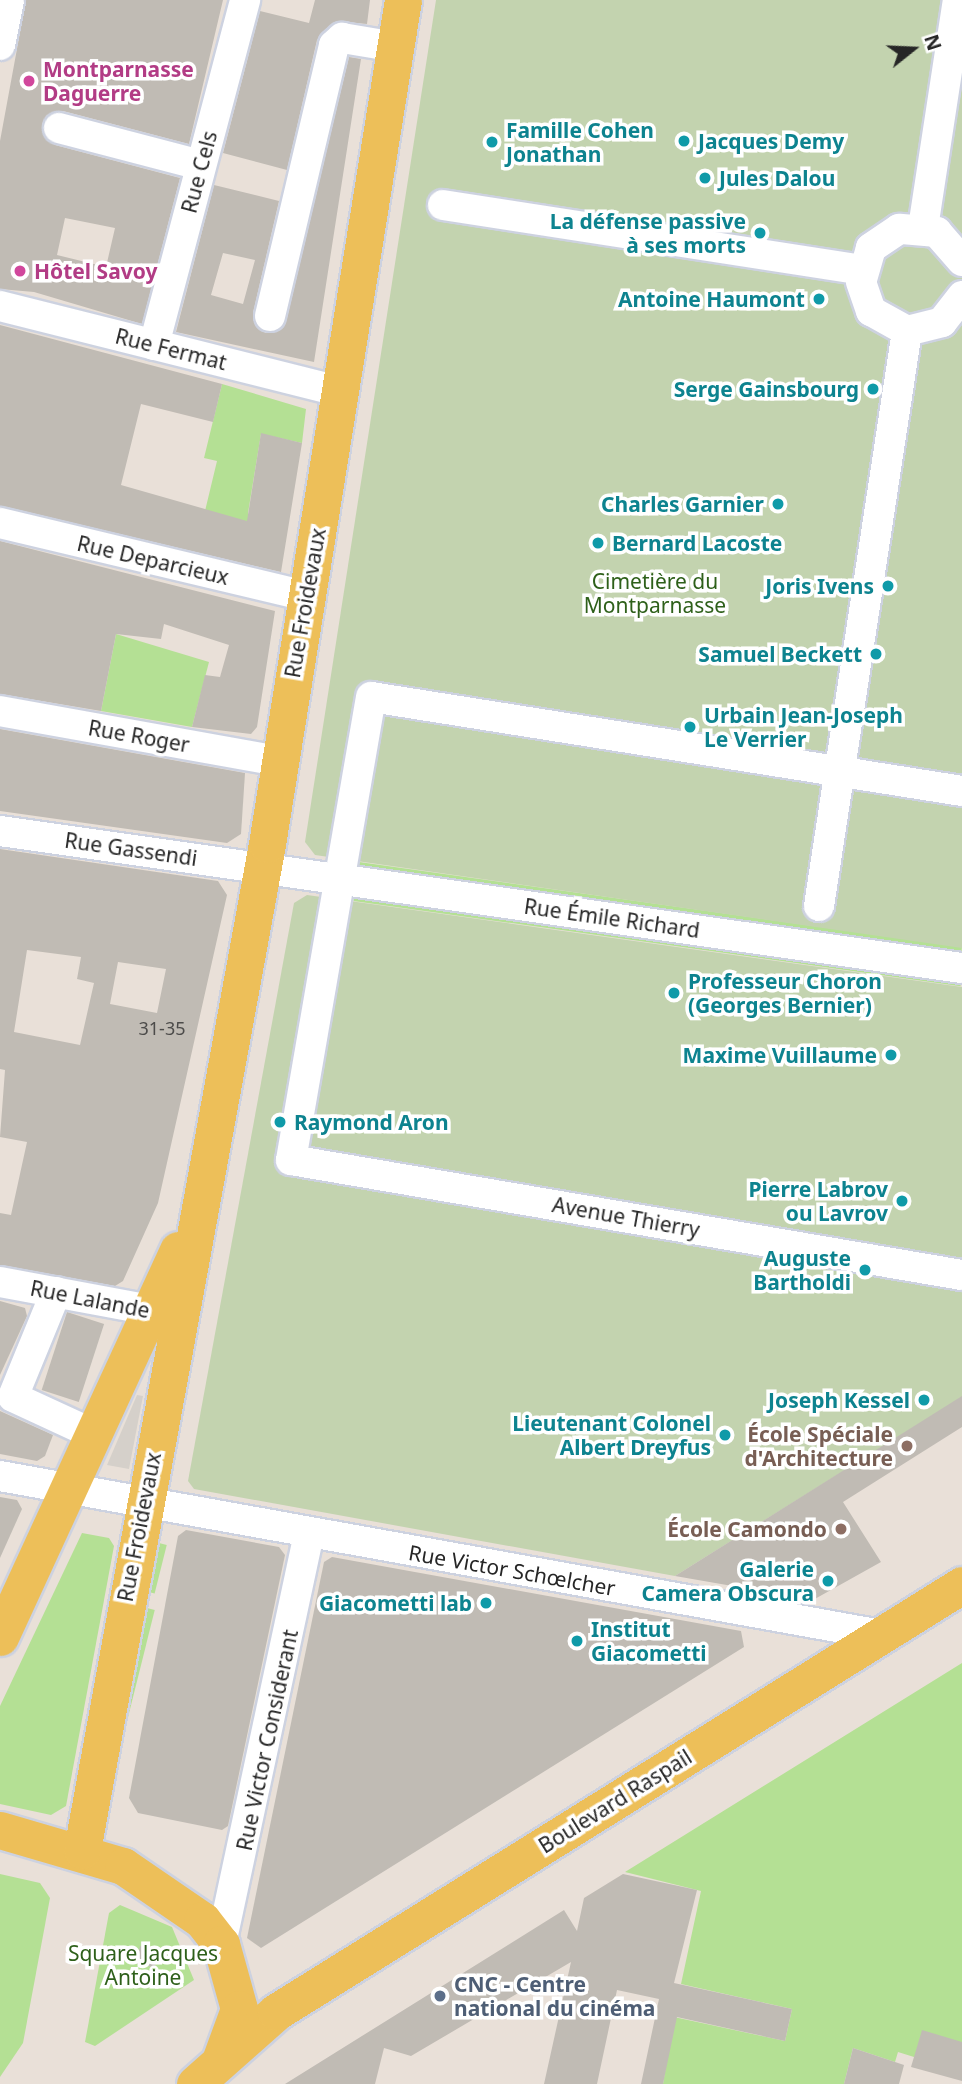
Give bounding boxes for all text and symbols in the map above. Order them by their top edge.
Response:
north arrow [878,14,948,84]
text: N [918,31,948,54]
place label: Montparnasse Daguerre [43,56,194,106]
marker: Montparnasse Daguerre [21,73,37,89]
place label: Famille Cohen Jonathan [506,117,654,167]
street label: Rue Cels [176,128,222,216]
place label: Jacques Demy [698,128,844,154]
marker: Jacques Demy [676,133,692,149]
marker: Famille Cohen Jonathan [484,134,500,150]
place label: Jules Dalou [719,165,835,191]
marker: Jules Dalou [697,170,713,186]
place label: La défense passive à ses morts [550,208,746,258]
marker: La défense passive à ses morts [752,225,768,241]
place label: Hôtel Savoy [34,258,157,284]
marker: Hôtel Savoy [12,263,28,279]
place label: Antoine Haumont [618,286,805,312]
marker: Antoine Haumont [811,291,827,307]
street label: Rue Fermat [113,323,229,375]
place label: Serge Gainsbourg [674,376,859,402]
marker: Serge Gainsbourg [865,381,881,397]
place label: Charles Garnier [601,491,764,517]
marker: Charles Garnier [770,496,786,512]
street label: Rue Froidevaux [279,526,331,680]
street label: Rue Deparcieux [75,530,231,590]
place label: Bernard Lacoste [612,530,782,556]
marker: Bernard Lacoste [590,535,606,551]
park label: Cimetière du Montparnasse [584,568,726,618]
place label: Joris Ivens [765,573,874,599]
marker: Joris Ivens [880,578,896,594]
place label: Samuel Beckett [698,641,862,667]
marker: Samuel Beckett [868,646,884,662]
place label: Urbain Jean-Joseph Le Verrier [704,702,903,752]
street label: Rue Roger [86,715,192,757]
marker: Urbain Jean-Joseph Le Verrier [682,719,698,735]
street label: Rue Gassendi [63,827,199,871]
street label: Rue Émile Richard [522,893,702,943]
place label: Professeur Choron (Georges Bernier) [688,968,882,1018]
marker: Professeur Choron (Georges Bernier) [666,985,682,1001]
house number: 31-35 [139,1017,185,1039]
place label: Maxime Vuillaume [683,1042,877,1068]
marker: Maxime Vuillaume [883,1047,899,1063]
place label: Raymond Aron [294,1109,449,1135]
marker: Raymond Aron [272,1114,288,1130]
place label: Pierre Labrov ou Lavrov [749,1176,888,1226]
street label: Avenue Thierry [550,1192,702,1242]
marker: Pierre Labrov ou Lavrov [894,1193,910,1209]
place label: Auguste Bartholdi [753,1245,851,1295]
marker: Auguste Bartholdi [857,1262,873,1278]
street label: Rue Lalande [28,1275,152,1323]
place label: Joseph Kessel [768,1387,910,1413]
marker: Joseph Kessel [916,1392,932,1408]
place label: Lieutenant Colonel Albert Dreyfus [512,1410,711,1460]
place label: École Spéciale d'Architecture [745,1421,893,1471]
marker: Lieutenant Colonel Albert Dreyfus [717,1427,733,1443]
marker: École Spéciale d'Architecture [899,1438,915,1454]
street label: Rue Froidevaux [112,1450,166,1604]
place label: École Camondo [667,1516,827,1542]
marker: École Camondo [833,1521,849,1537]
street label: Rue Victor Schœlcher [407,1539,617,1601]
place label: Galerie Camera Obscura [641,1556,814,1606]
marker: Galerie Camera Obscura [820,1573,836,1589]
place label: Giacometti lab [319,1590,472,1616]
marker: Giacometti lab [478,1595,494,1611]
place label: Institut Giacometti [591,1616,707,1666]
street label: Rue Victor Considerant [231,1627,303,1853]
marker: Institut Giacometti [569,1633,585,1649]
street label: Boulevard Raspail [534,1744,696,1858]
park label: Square Jacques Antoine [68,1940,218,1990]
place label: CNC - Centre national du cinéma [454,1971,655,2021]
marker: CNC - Centre national du cinéma [432,1988,448,2004]

